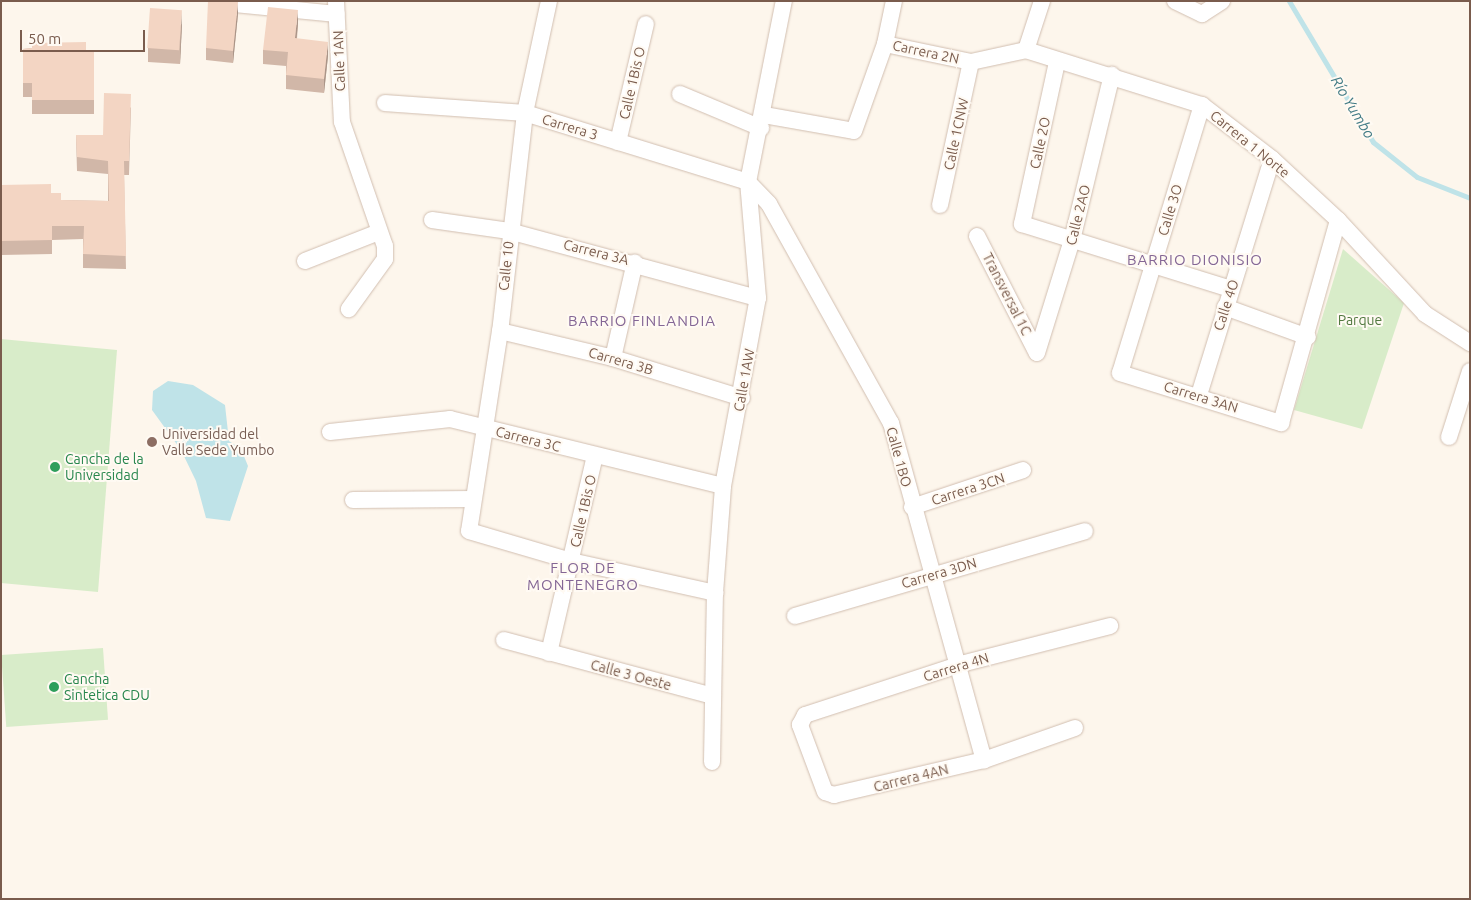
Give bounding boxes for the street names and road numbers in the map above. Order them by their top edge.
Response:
street label: Calle 1AN [330,30,348,92]
street label: Carrera 2N [891,37,961,67]
street label: Calle 1Bis O [615,45,649,121]
street label: Calle 1CNW [940,96,972,172]
street label: Carrera 1 Norte [1207,107,1293,181]
street label: Carrera 3 [540,111,600,143]
street label: Calle 2O [1026,115,1054,171]
street label: Calle 3O [1154,182,1186,238]
street label: Calle 2AO [1062,183,1094,247]
street label: Carrera 3A [562,236,630,268]
street label: Calle 10 [495,240,517,292]
street label: Transversal 1C [979,250,1035,338]
street label: Calle 4O [1210,277,1242,333]
street label: Carrera 3B [587,344,655,378]
street label: Calle 1AW [730,347,758,413]
street label: Carrera 3AN [1162,378,1240,416]
street label: Carrera 3C [494,423,562,455]
street label: Calle 1BO [883,425,915,489]
street label: Carrera 3CN [929,469,1007,509]
street label: Calle 1Bis O [566,473,600,549]
street label: Carrera 3DN [899,554,979,592]
street label: Carrera 4N [921,649,991,685]
street label: Calle 3 Oeste [589,656,673,694]
street label: Carrera 4AN [872,761,950,795]

